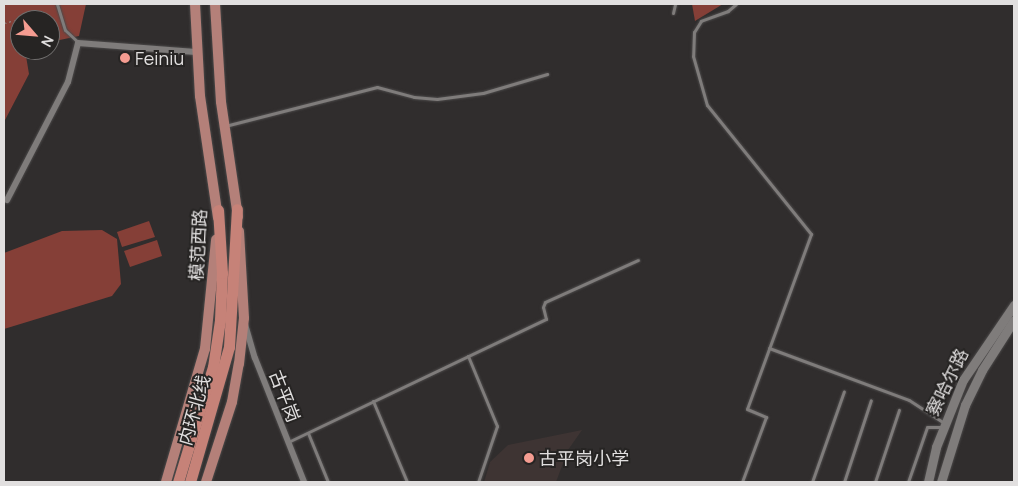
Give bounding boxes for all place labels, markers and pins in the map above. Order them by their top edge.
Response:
place label: Feiniu [135,47,184,69]
marker: Feiniu [119,52,131,64]
place label: 古平岗小学 [539,447,629,469]
marker: 古平岗小学 [523,452,535,464]

